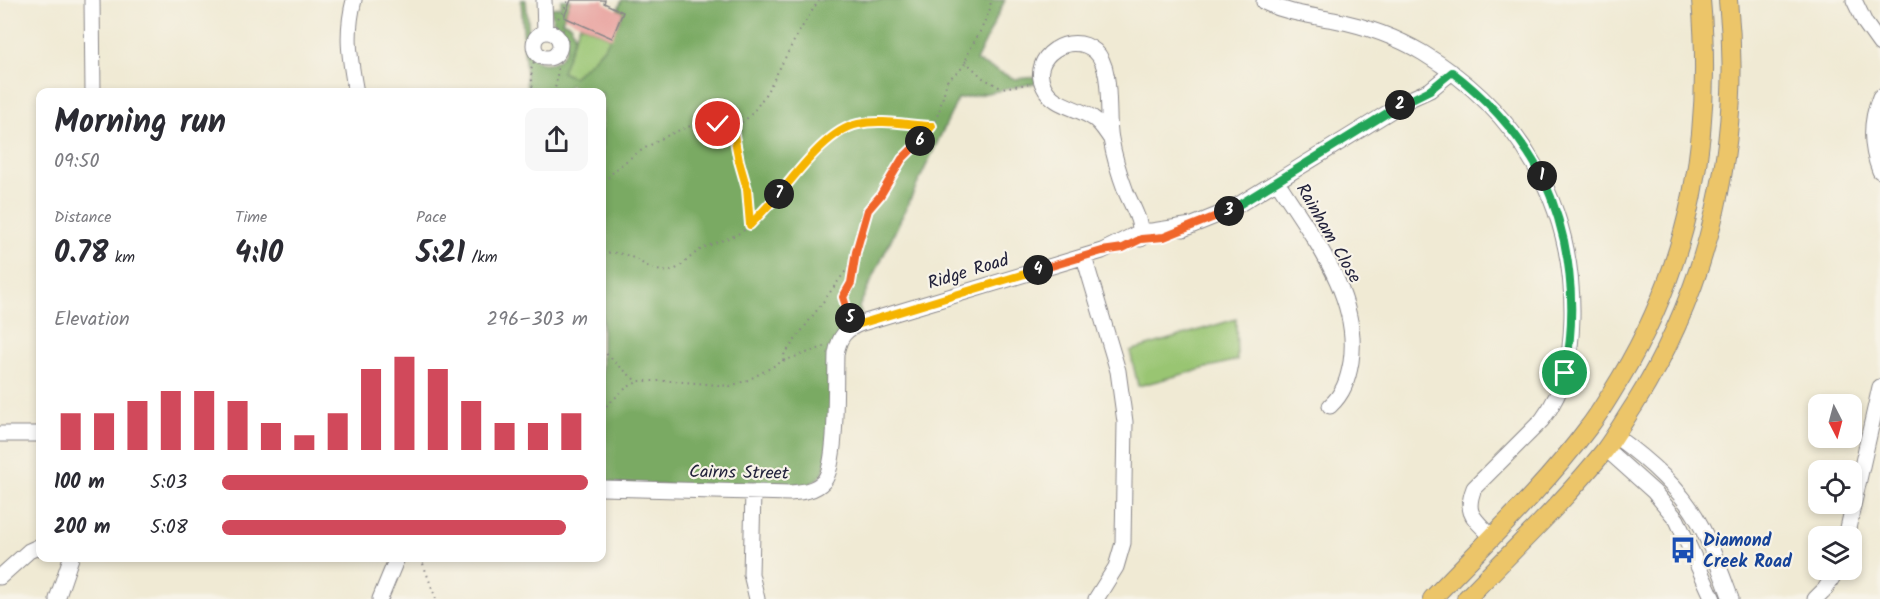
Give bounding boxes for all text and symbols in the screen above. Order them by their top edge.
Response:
pin: 2 [1385,90,1415,120]
text: 2 [1395,92,1405,117]
text: Morning run [54,97,226,150]
pin [692,98,743,149]
icon: check [701,107,734,140]
button: share [525,108,588,171]
pin: 6 [905,126,935,156]
text: 6 [916,128,924,153]
text: 09:50 [54,146,99,178]
pin: 1 [1527,161,1557,191]
text: 1 [1540,163,1544,188]
street label: Rainham Close [1287,178,1368,289]
pin: 7 [764,179,794,209]
text: 7 [775,181,783,206]
pin: 3 [1214,196,1244,226]
text: 3 [1225,198,1233,223]
text: Distance [54,205,112,230]
text: Time [235,205,267,230]
text: Pace [416,205,447,230]
text: 0.78 [54,230,108,278]
text: 4:10 [235,230,283,278]
text: 5:21 [416,230,465,278]
text: km [108,245,135,270]
text: /km [465,245,497,270]
street label: Ridge Road [924,246,1014,299]
pin: 4 [1023,255,1053,285]
text: 4 [1034,257,1042,282]
pin: 5 [835,303,865,333]
text: Elevation [54,304,130,336]
text: 296–303 m [487,304,588,336]
text: 5 [846,305,854,330]
pin [1539,347,1590,398]
icon: arrive [1548,356,1581,389]
north arrow [1808,394,1862,448]
map controls [1808,394,1862,580]
street label: Cairns Street [689,458,790,489]
button: locate [1808,460,1862,514]
text: 100 m [54,467,105,499]
text: 5:03 [150,467,187,499]
text: 200 m [54,512,110,544]
text: 5:08 [150,512,188,544]
button: layers [1808,526,1862,580]
place label: Diamond Creek Road [1703,527,1792,577]
bus stop icon: Diamond Creek Road [1668,535,1698,565]

